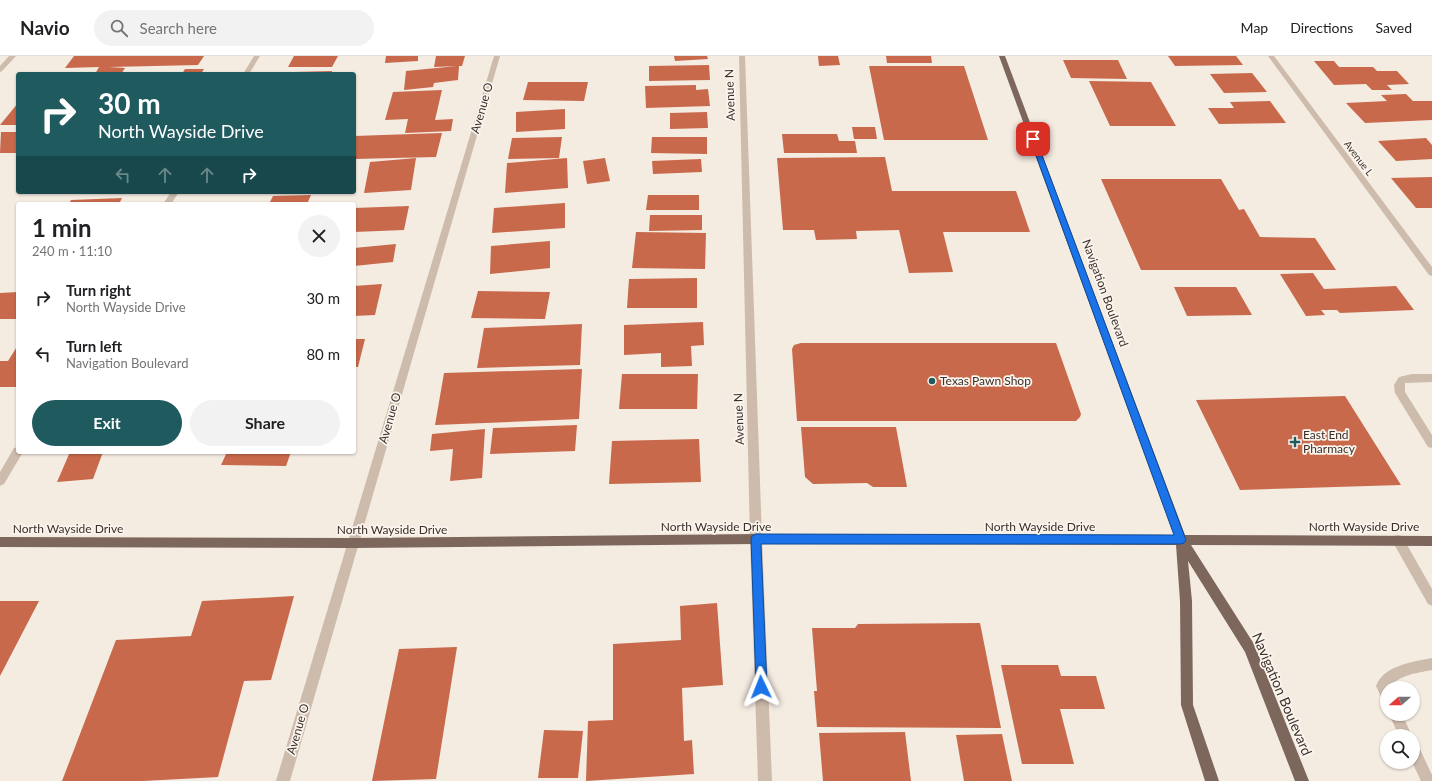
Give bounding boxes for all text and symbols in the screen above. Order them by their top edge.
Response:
search box [94,10,374,46]
text: Navio [20,16,70,39]
icon: search [108,17,130,39]
text: Search here [140,19,217,37]
text: Map [1241,19,1268,36]
text: Directions [1290,19,1353,36]
text: Saved [1375,19,1412,36]
street label: Avenue N [721,69,738,121]
street label: Avenue O [467,80,496,135]
text: 30 m [98,86,161,120]
icon: right [32,88,84,140]
text: North Wayside Drive [98,120,264,142]
pin [1016,122,1050,156]
icon: arrive [1022,128,1044,150]
street label: Avenue L [1342,138,1376,178]
icon: left [112,164,134,186]
icon: ahead [154,164,176,186]
icon: ahead [196,164,218,186]
icon: right [238,164,260,186]
text: 1 min [32,213,92,242]
button: close [298,215,340,257]
street label: Navigation Boulevard [1079,237,1132,349]
text: 240 m · 11:10 [32,243,112,259]
text: Turn right [66,281,131,299]
icon: right [32,287,54,309]
text: 30 m [306,289,340,307]
text: North Wayside Drive [66,299,186,315]
text: Turn left [66,337,122,355]
icon: left [32,343,54,365]
text: 80 m [306,345,340,363]
text: Navigation Boulevard [66,355,188,371]
place label: Texas Pawn Shop [940,373,1031,388]
marker: Texas Pawn Shop [927,376,937,386]
street label: Avenue O [375,390,404,445]
street label: Avenue N [730,393,747,445]
button: Exit [32,400,182,446]
button: Share [190,400,340,446]
place label: East End Pharmacy [1303,427,1356,456]
marker: East End Pharmacy [1290,437,1300,447]
street label: North Wayside Drive [661,519,771,534]
street label: North Wayside Drive [985,519,1095,534]
street label: North Wayside Drive [1309,519,1419,534]
street label: North Wayside Drive [13,521,123,536]
street label: North Wayside Drive [337,522,447,537]
street label: Navigation Boulevard [1249,630,1316,758]
position arrow [740,666,782,708]
north arrow [1380,681,1420,721]
map controls [1380,681,1420,769]
street label: Avenue O [283,701,312,756]
button: search [1380,729,1420,769]

